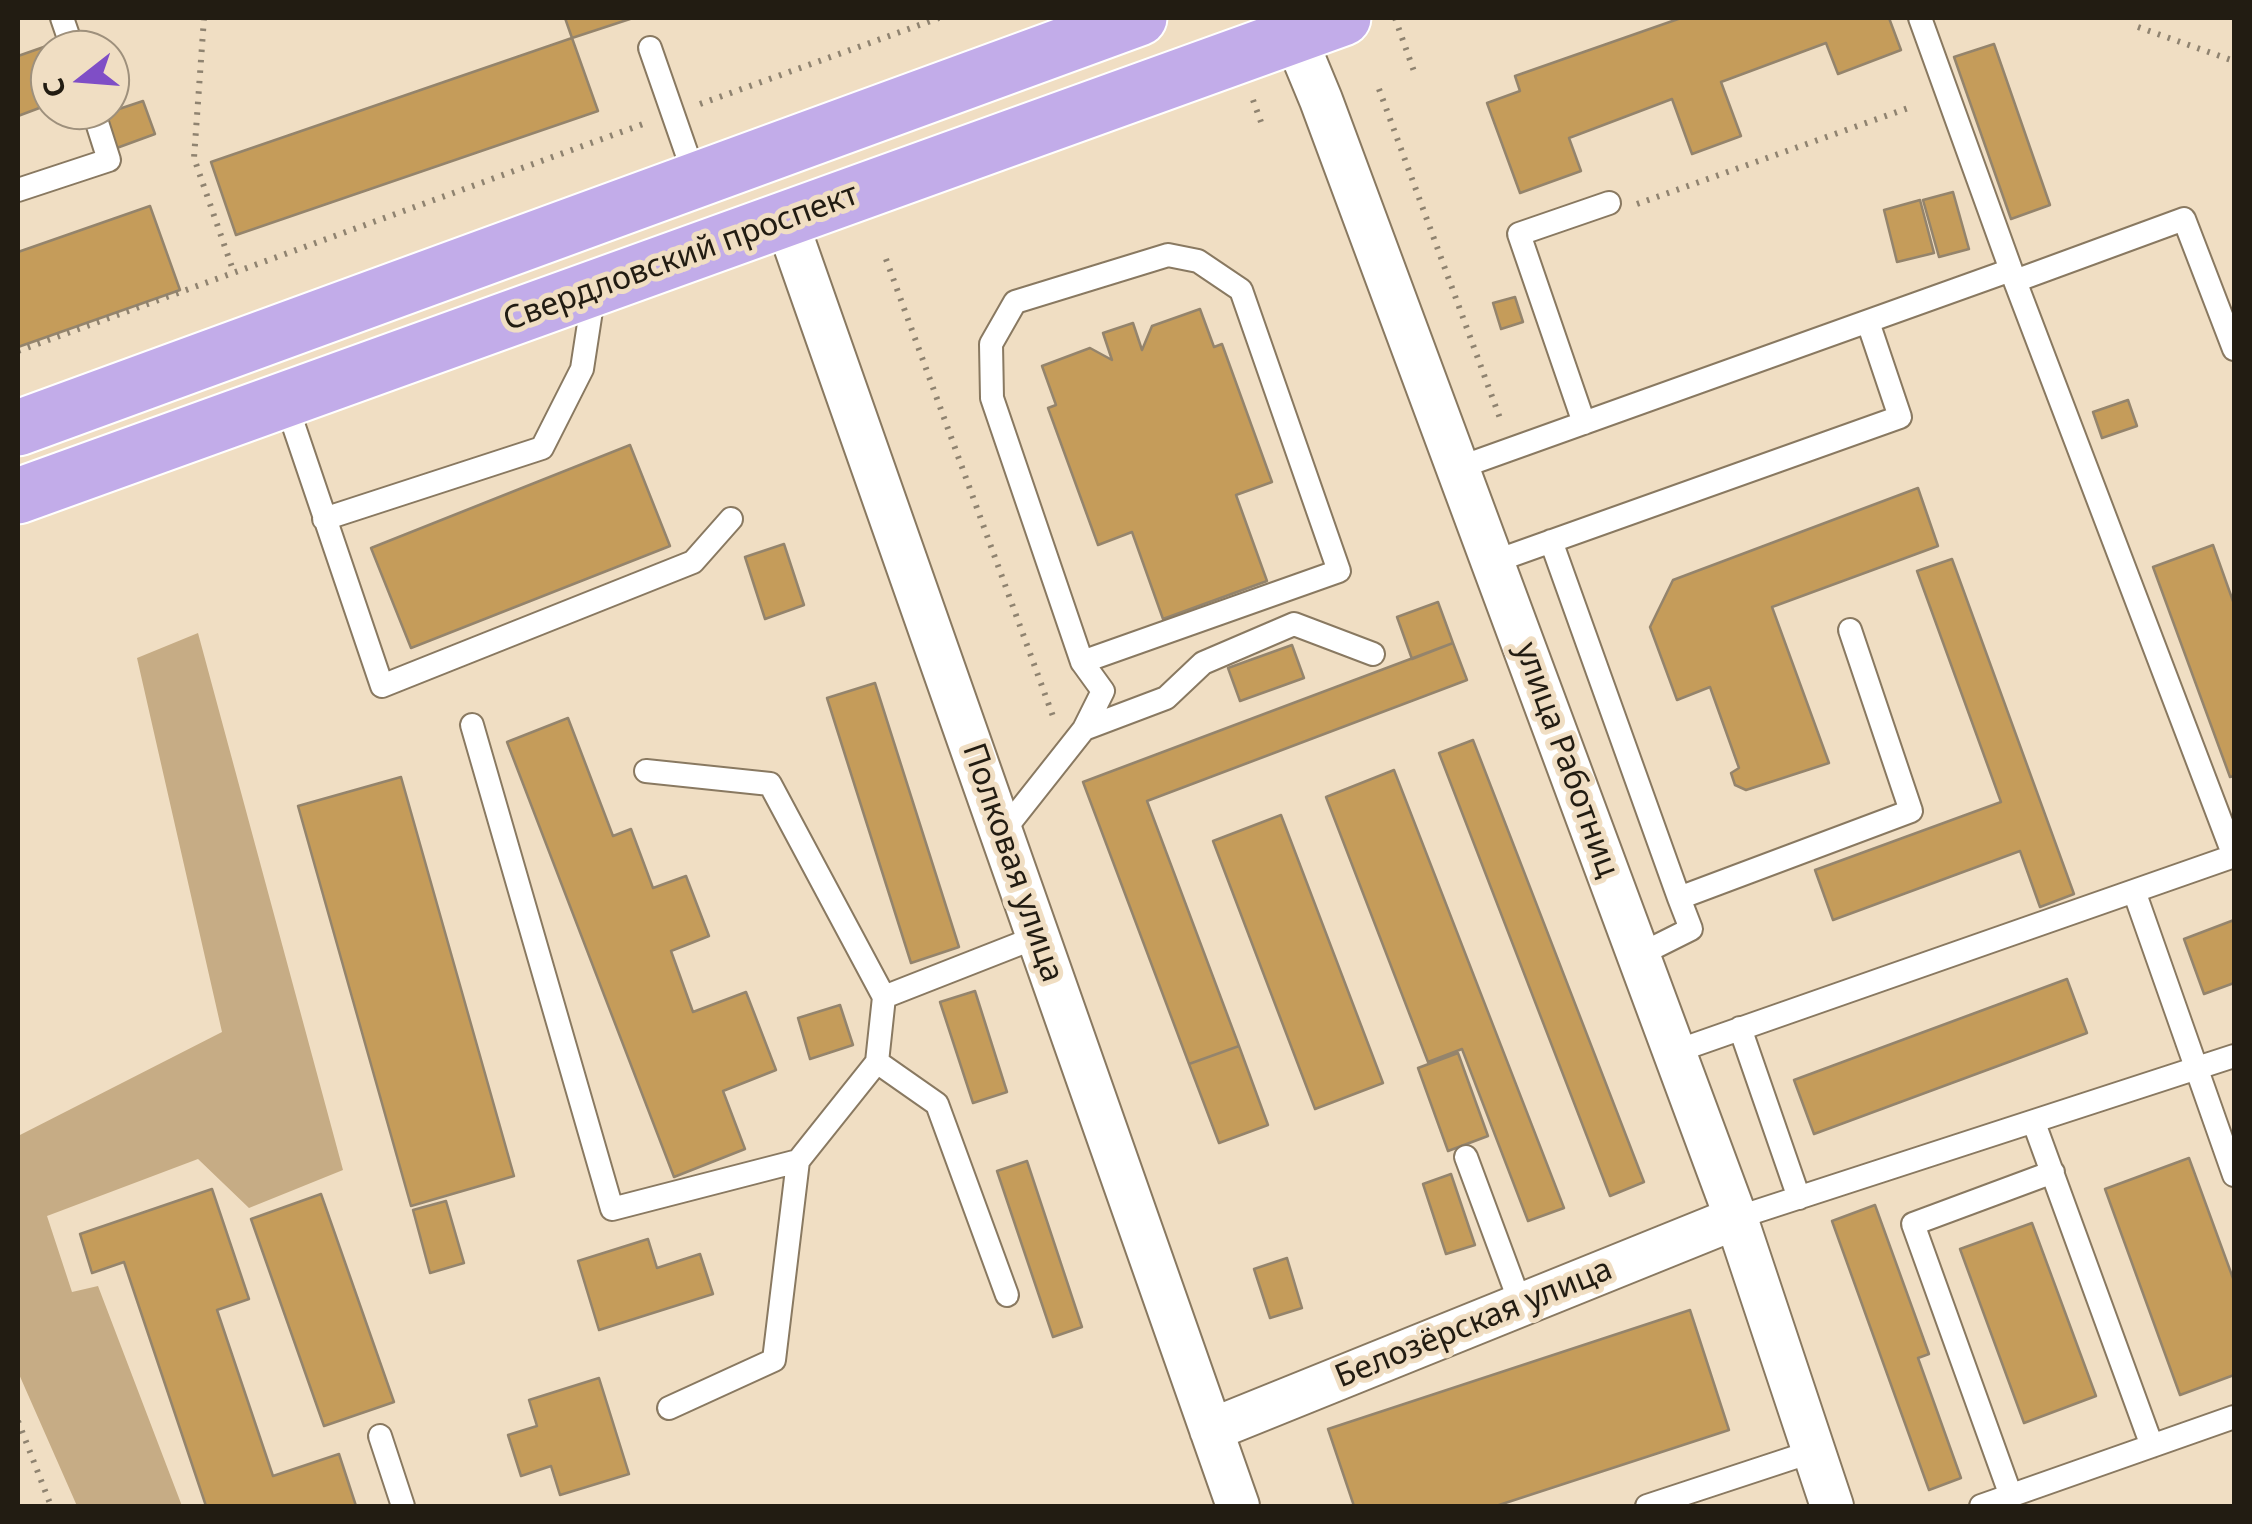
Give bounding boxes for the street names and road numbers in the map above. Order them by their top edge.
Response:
street label: Свердловский проспект [498,176,864,340]
street label: улица Работниц [1506,637,1626,883]
street label: Полковая улица [953,739,1071,987]
street label: Белозёрская улица [1330,1251,1618,1397]

